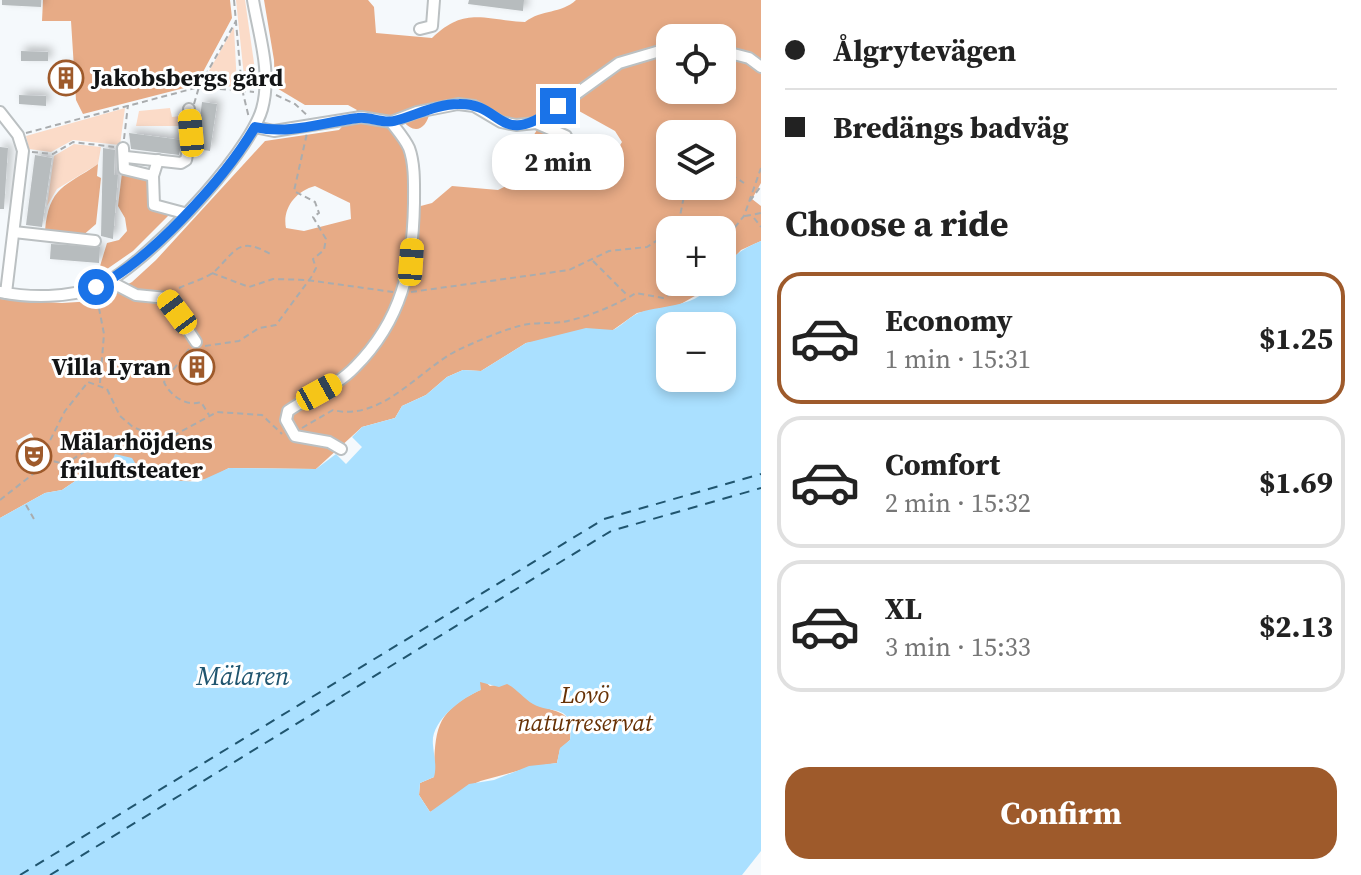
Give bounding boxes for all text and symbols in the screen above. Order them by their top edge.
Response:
map controls [656,24,736,392]
button: locate [656,24,736,104]
text: Ålgrytevägen [833,30,1016,71]
building icon: Jakobsbergs gård [47,59,85,97]
place label: Jakobsbergs gård [90,61,283,94]
route end [540,88,576,124]
text: Bredängs badväg [833,107,1068,148]
car [177,108,205,158]
button: layers [656,120,736,200]
callout: 2 min [492,134,624,190]
text: 2 min [524,144,592,180]
text: Choose a ride [785,199,1008,248]
button: + [656,216,736,296]
car [397,237,425,287]
route start [78,269,114,305]
car [153,286,201,338]
text: Economy [885,300,1013,341]
icon: car [789,302,861,374]
button: − [656,312,736,392]
text: $1.25 [1259,318,1333,359]
text: 1 min · 15:31 [885,341,1031,377]
building icon: Villa Lyran [178,348,216,386]
place label: Villa Lyran [52,350,171,383]
car [292,370,346,414]
place label: Mälarhöjdens friluftsteater [60,425,213,486]
theatre icon: Mälarhöjdens friluftsteater [15,437,53,475]
text: Comfort [885,444,1000,485]
icon: car [789,446,861,518]
text: $1.69 [1259,462,1333,503]
text: 2 min · 15:32 [885,485,1031,521]
text: XL [885,588,922,629]
icon: car [789,590,861,662]
text: $2.13 [1259,606,1333,647]
text: 3 min · 15:33 [885,629,1031,665]
water label: Mälaren [196,658,290,694]
park label: Lovö naturreservat [517,678,654,739]
button: Confirm [785,767,1337,859]

